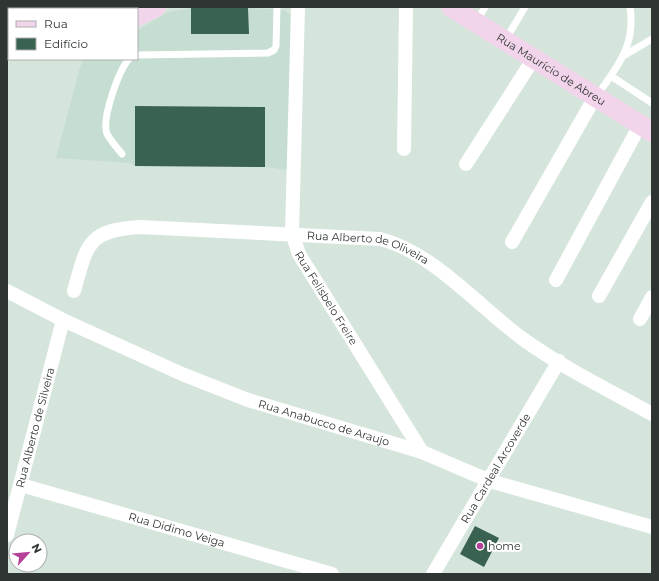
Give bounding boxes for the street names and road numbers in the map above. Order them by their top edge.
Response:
street label: Rua Maurício de Abreu [494,30,608,109]
street label: Rua Alberto de Oliveira [307,228,432,267]
street label: Rua Felisbelo Freire [292,248,361,348]
street label: Rua Alberto de Silveira [13,366,57,489]
street label: Rua Anabucco de Araujo [257,397,391,449]
street label: Rua Cardeal Arcoverde [458,410,534,526]
street label: Rua Didimo Veiga [127,509,226,550]

